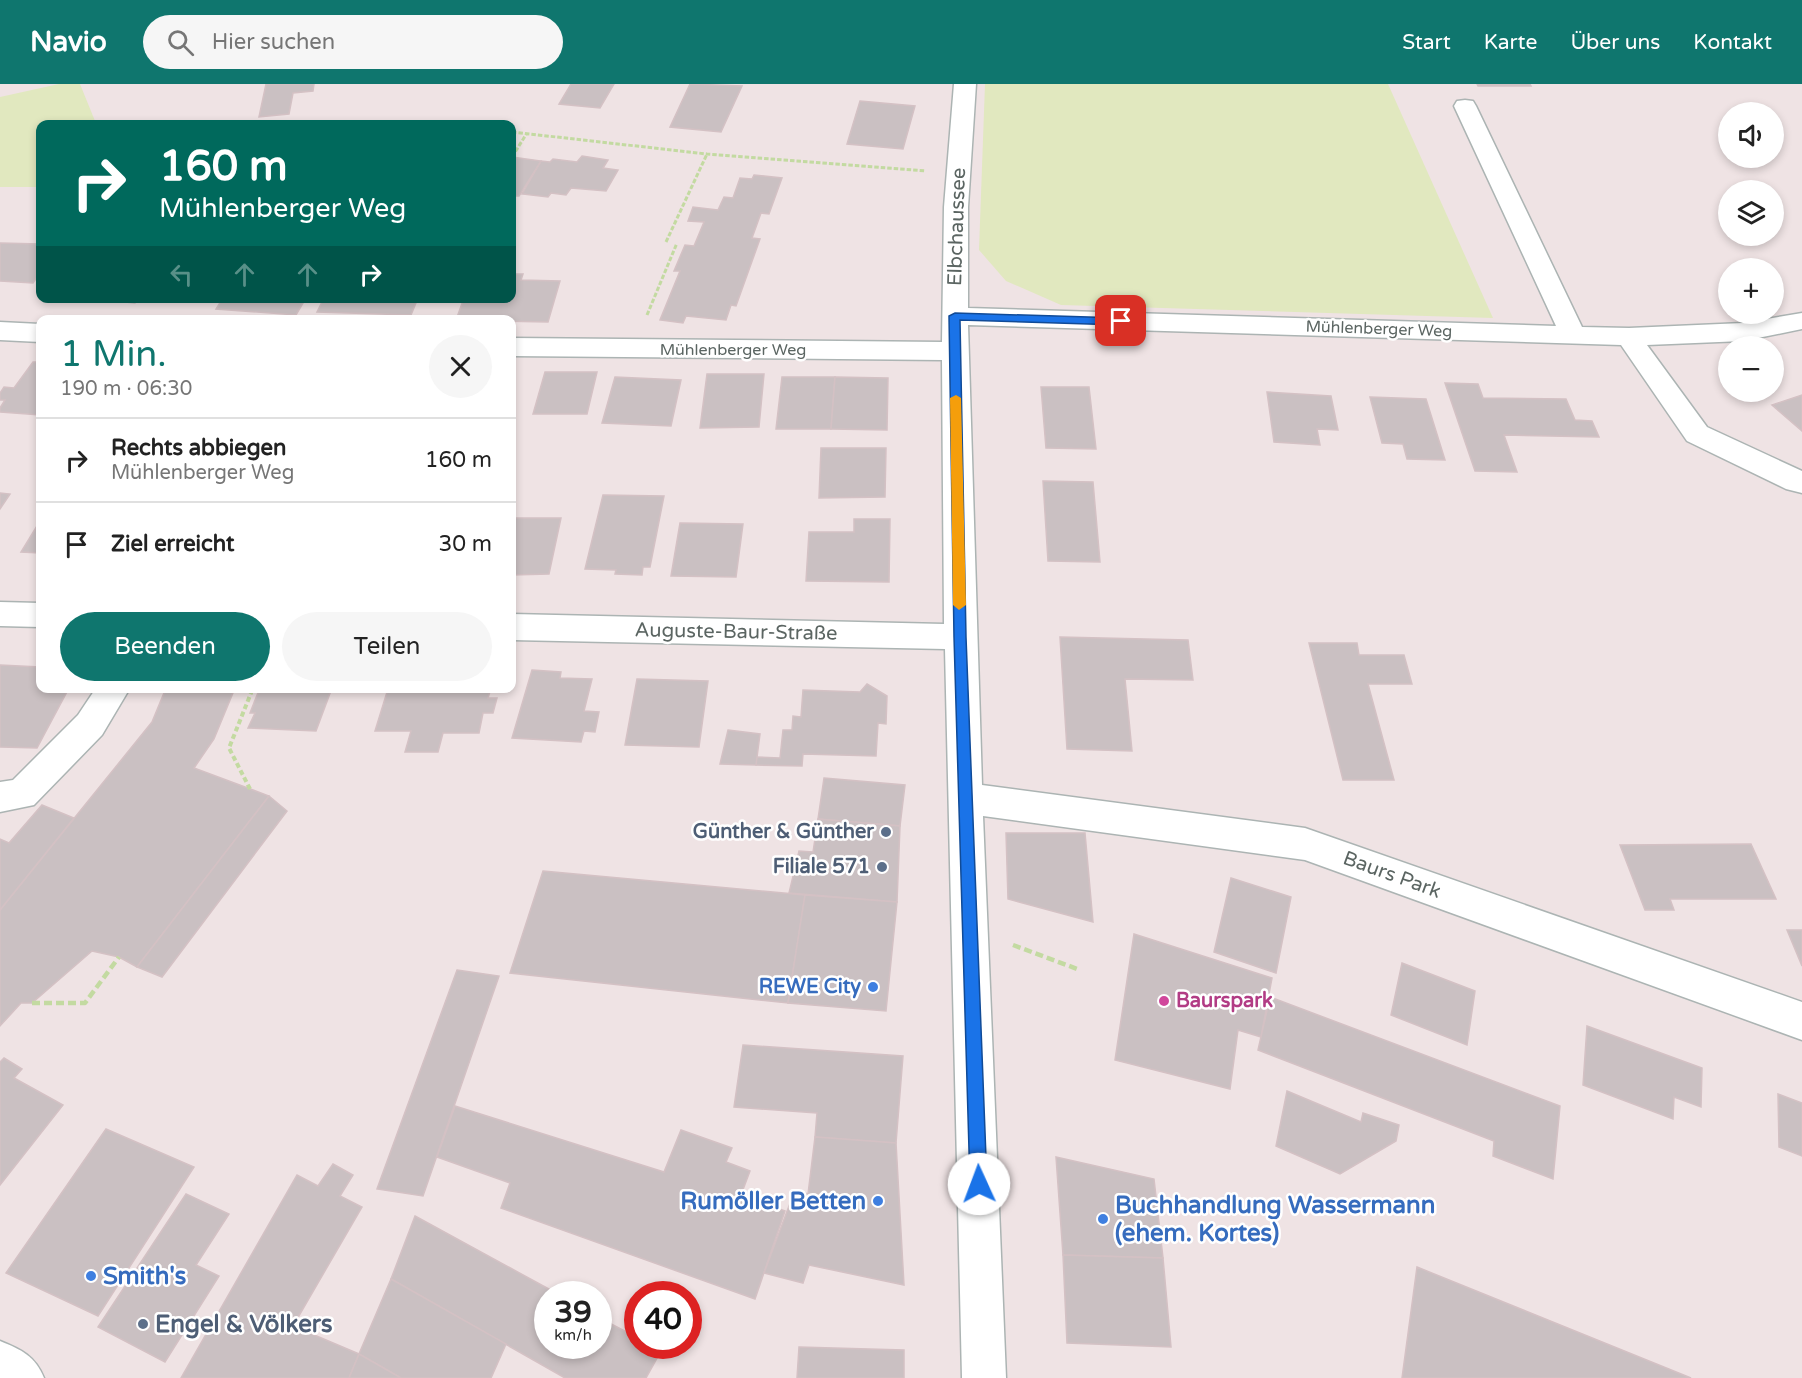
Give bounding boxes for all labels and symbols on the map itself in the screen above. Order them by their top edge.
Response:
street label: Elbchaussee [943,167,971,287]
pin [1095,295,1146,346]
street label: Mühlenberger Weg [1305,316,1453,342]
street label: Mühlenberger Weg [660,340,806,360]
street label: Auguste-Baur-Straße [634,618,838,646]
place label: Günther & Günther [693,820,874,844]
marker: Günther & Günther [879,825,893,839]
street label: Baurs Park [1340,846,1444,904]
place label: Filiale 571 [773,855,870,879]
marker: Filiale 571 [875,860,889,874]
place label: REWE City [759,975,861,999]
marker: REWE City [866,980,880,994]
place label: Baurspark [1176,989,1273,1013]
marker: Baurspark [1157,994,1171,1008]
position arrow [947,1152,1011,1216]
place label: Rumöller Betten [680,1187,866,1216]
place label: Buchhandlung Wassermann (ehem. Kortes) [1115,1191,1435,1248]
marker: Rumöller Betten [871,1194,885,1208]
marker: Buchhandlung Wassermann (ehem. Kortes) [1096,1212,1110,1226]
place label: Smith's [103,1262,186,1291]
marker: Smith's [84,1269,98,1283]
speed limit sign: 40 [624,1281,702,1359]
place label: Engel & Völkers [155,1310,333,1339]
marker: Engel & Völkers [136,1317,150,1331]

